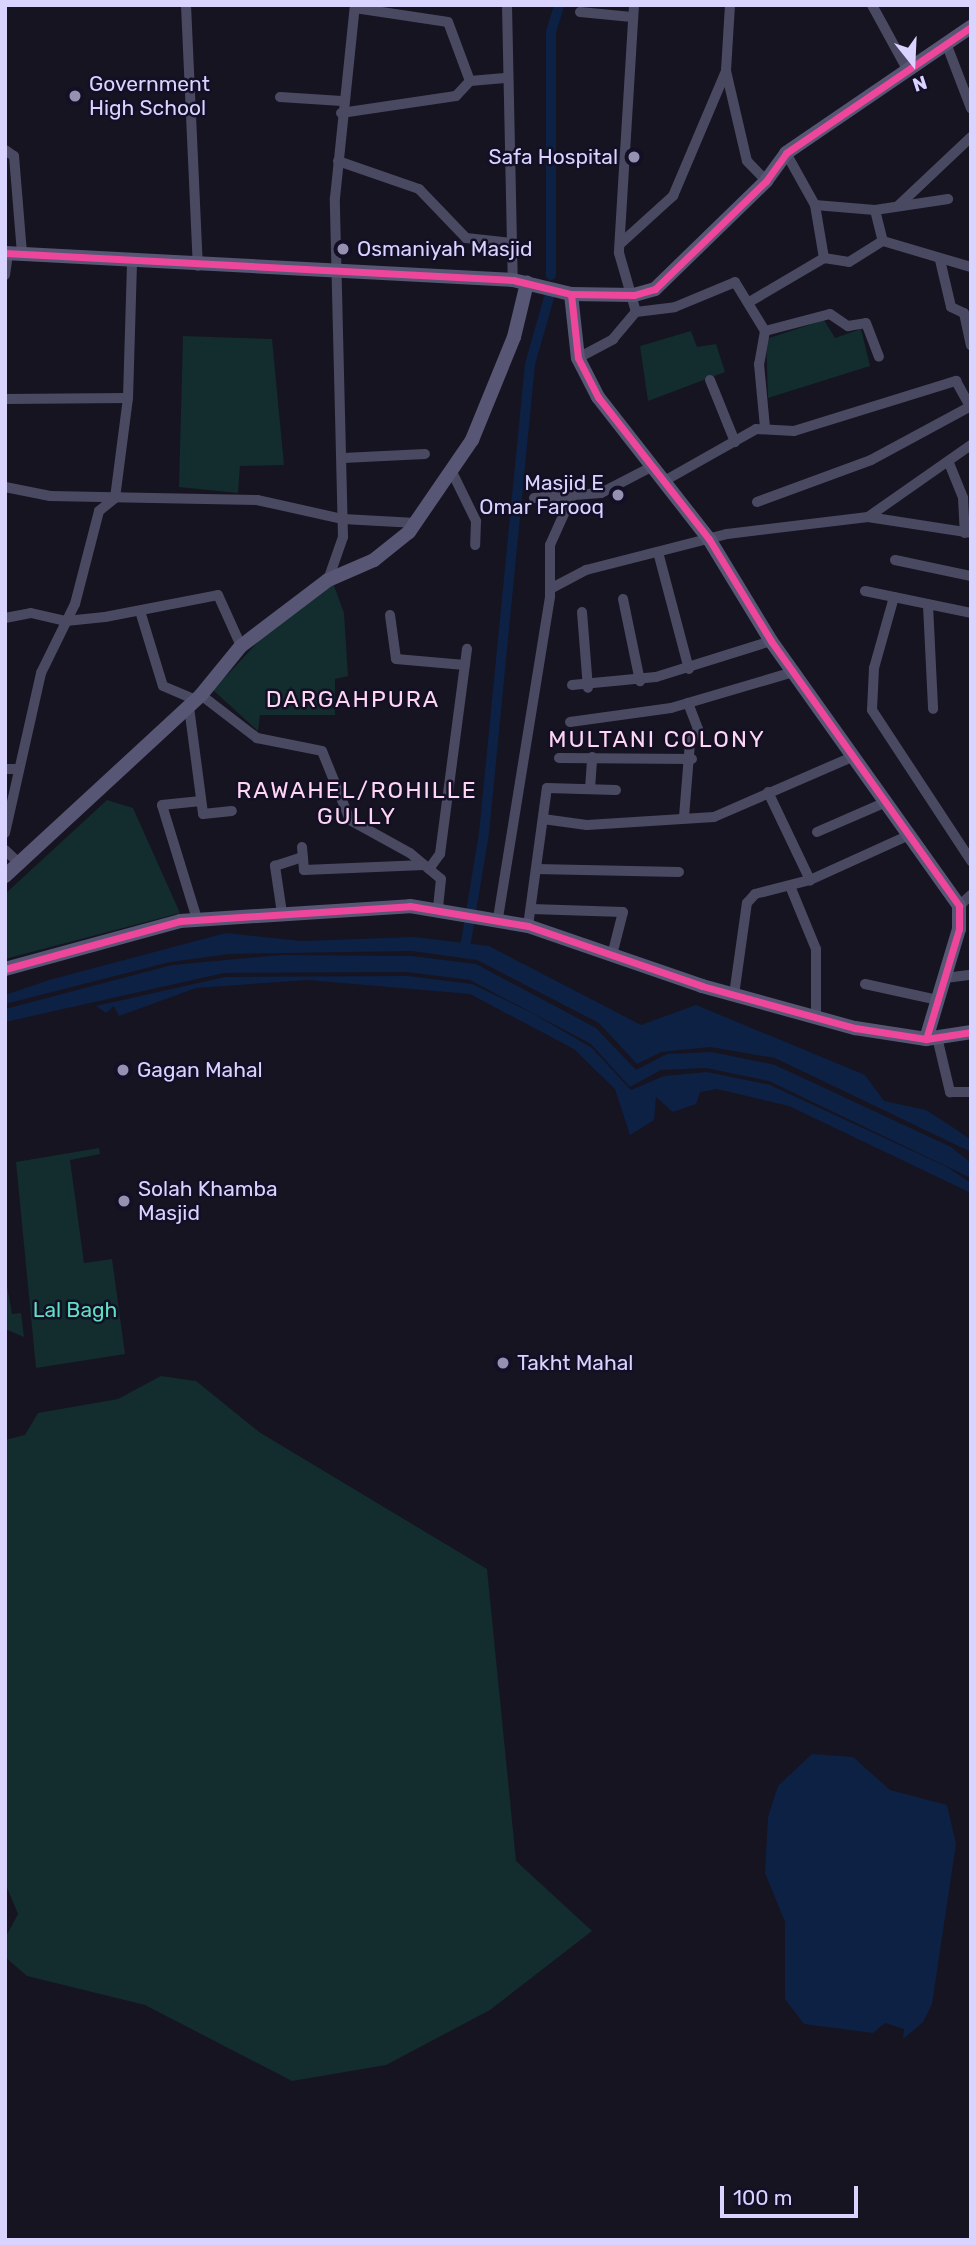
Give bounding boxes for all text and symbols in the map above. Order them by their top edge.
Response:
north arrow [878,28,948,98]
text: N [910,70,930,96]
place label: Government High School [89,71,210,121]
marker: Government High School [67,88,83,104]
place label: Safa Hospital [489,144,618,170]
marker: Safa Hospital [624,147,644,167]
place label: Osmaniyah Masjid [357,236,533,262]
marker: Osmaniyah Masjid [335,241,351,257]
place label: Masjid E Omar Farooq [479,470,604,520]
marker: Masjid E Omar Farooq [610,487,626,503]
district label: DARGAHPURA [267,685,439,713]
district label: MULTANI COLONY [550,725,764,753]
district label: RAWAHEL/ROHILLE GULLY [238,776,476,830]
place label: Gagan Mahal [137,1057,263,1083]
marker: Gagan Mahal [115,1062,131,1078]
place label: Solah Khamba Masjid [138,1176,278,1226]
marker: Solah Khamba Masjid [116,1193,132,1209]
park label: Lal Bagh [33,1297,117,1323]
place label: Takht Mahal [517,1350,633,1376]
marker: Takht Mahal [495,1355,511,1371]
scale bar [724,2172,862,2216]
text: 100 m [733,2185,792,2210]

